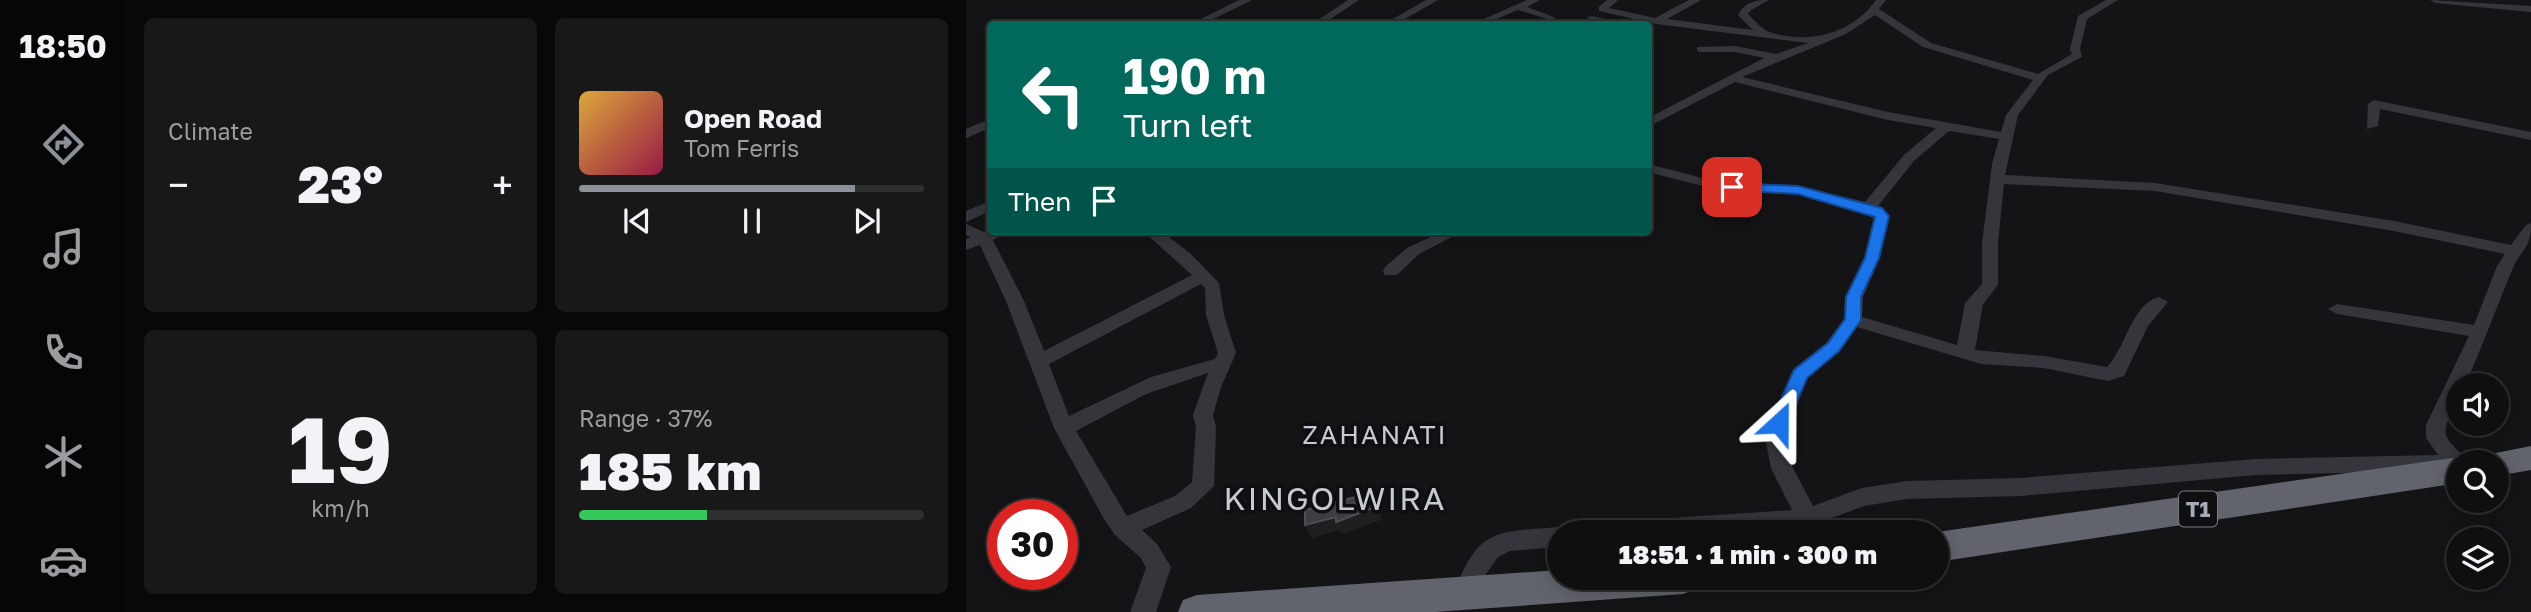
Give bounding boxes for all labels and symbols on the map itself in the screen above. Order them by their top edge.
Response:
pin [1702,157,1762,217]
position arrow [1742,386,1816,460]
district label: ZAHANATI [1302,419,1448,450]
district label: KINGOLWIRA [1224,479,1446,517]
road number: T1 [2179,491,2217,526]
speed limit sign: 30 [987,499,1078,590]

